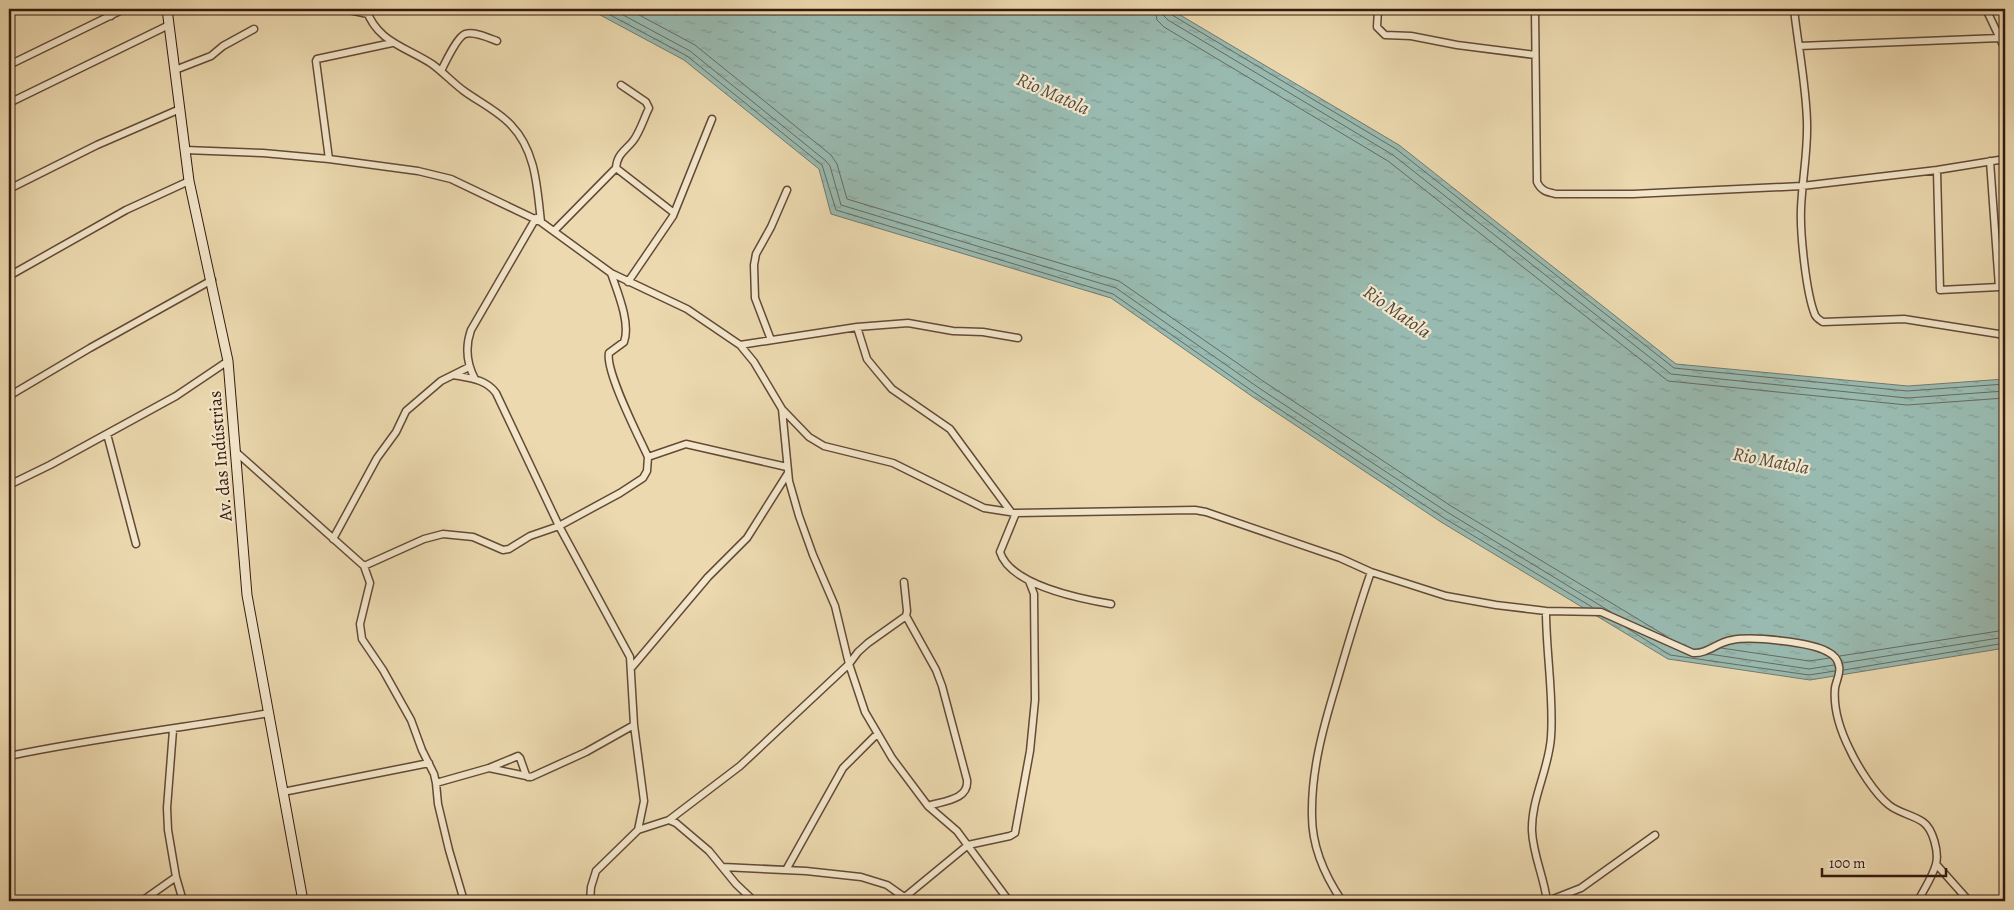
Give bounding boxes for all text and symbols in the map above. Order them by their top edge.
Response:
water label: Rio Matola [1012,66,1094,122]
water label: Rio Matola [1358,279,1436,345]
street label: Av. das Indústrias [202,390,238,523]
water label: Rio Matola [1731,441,1812,481]
scale bar [1822,845,1945,877]
text: 100 m [1829,853,1866,873]

